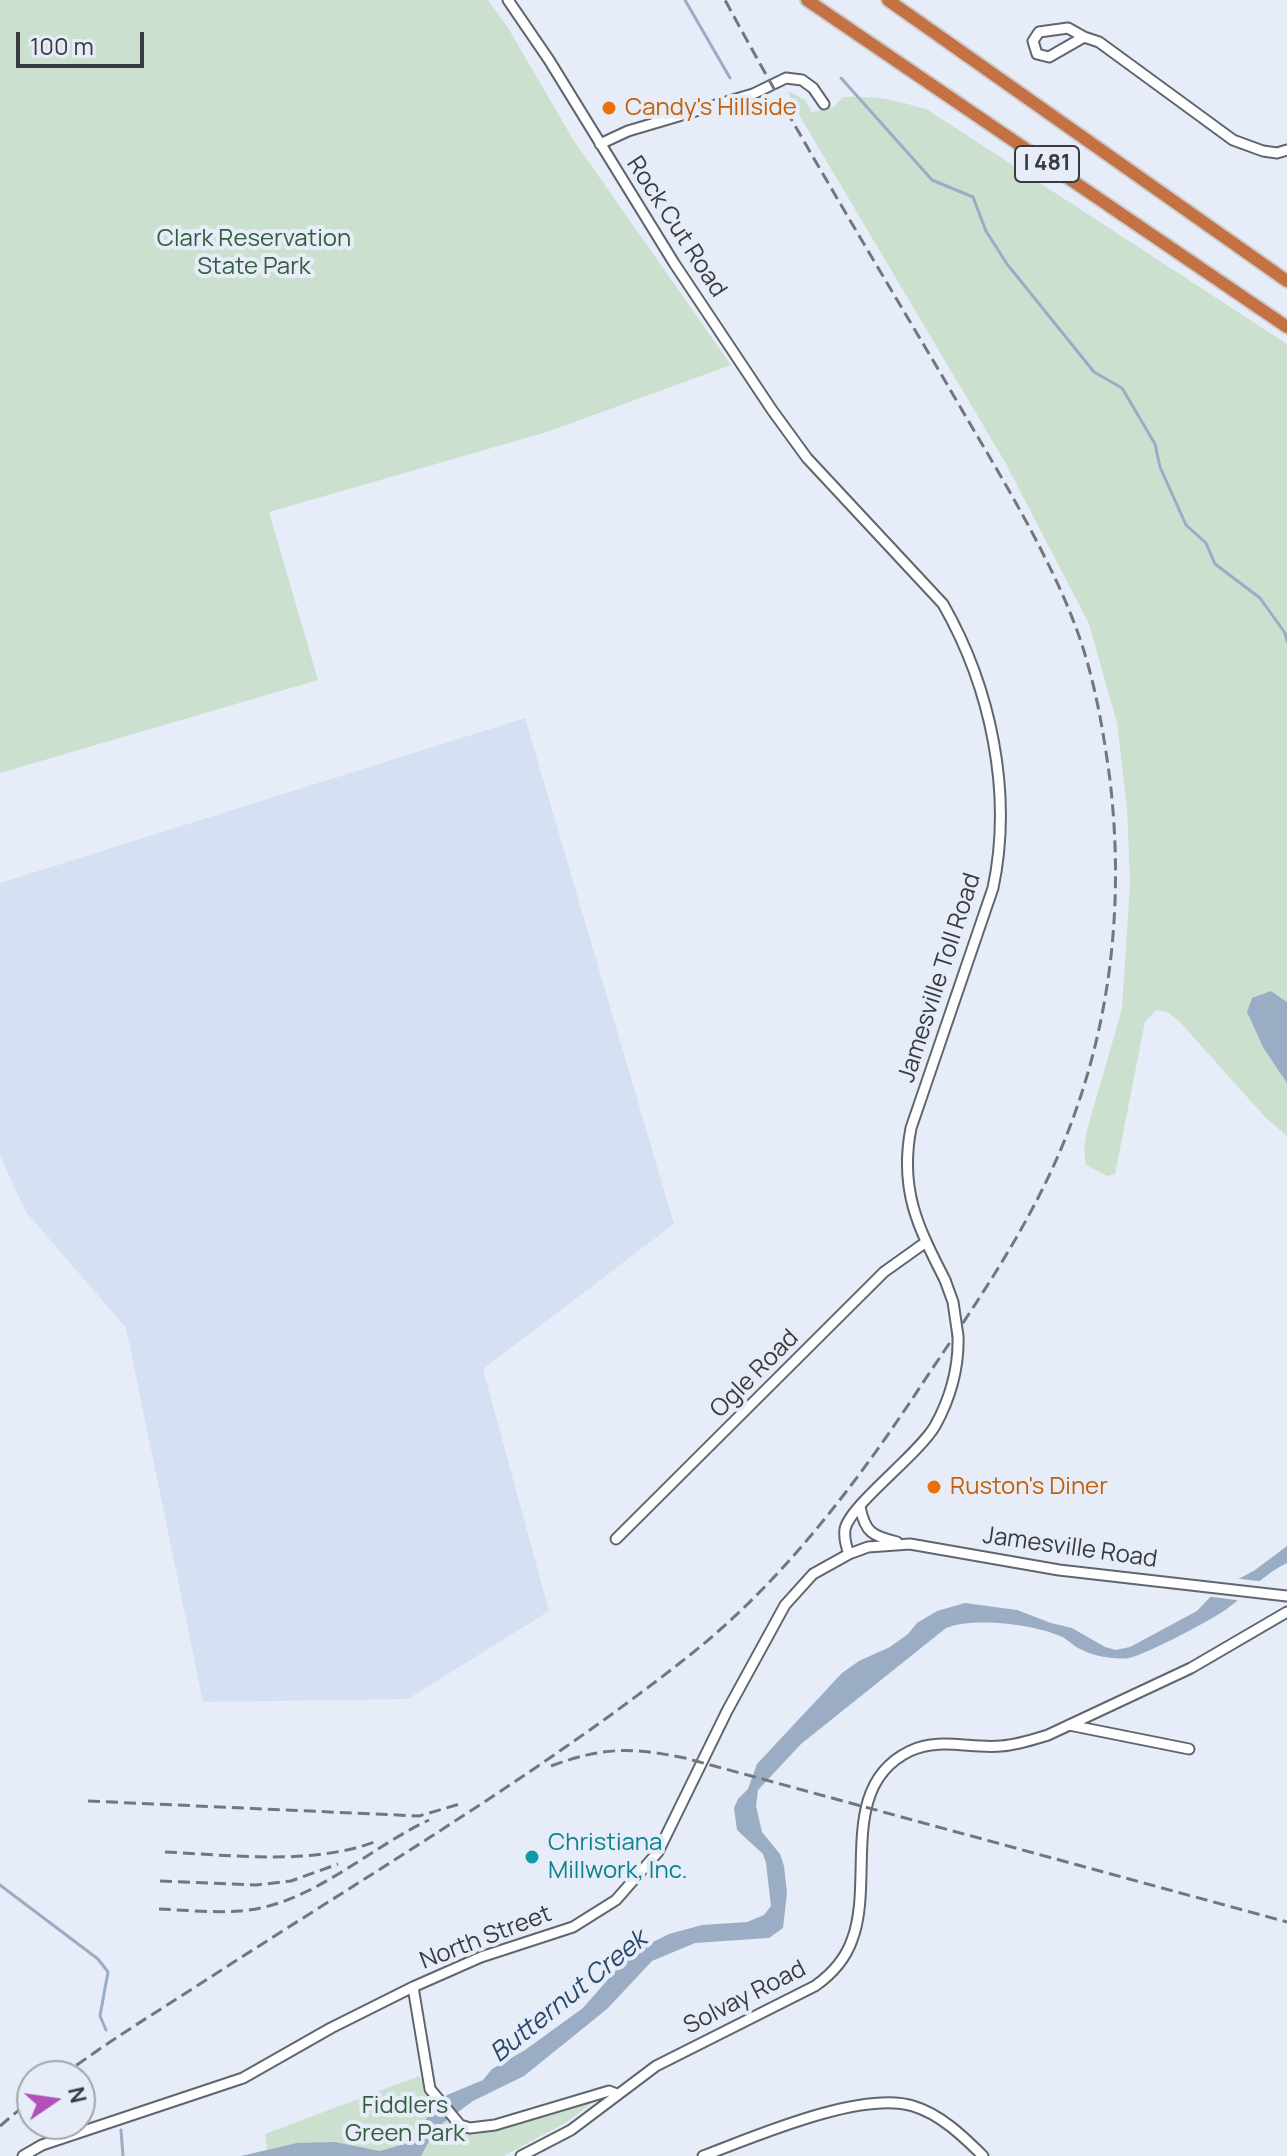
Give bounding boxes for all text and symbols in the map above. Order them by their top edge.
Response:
scale bar [20,16,148,66]
text: 100 m [30,29,94,62]
place label: Candy's Hillside [625,94,797,122]
marker: Candy's Hillside [600,99,618,117]
road number: I 481 [1015,146,1079,182]
street label: Rock Cut Road [620,151,732,303]
park label: Clark Reservation State Park [157,225,351,281]
street label: Jamesville Toll Road [893,870,987,1086]
street label: Ogle Road [705,1324,805,1424]
place label: Ruston's Diner [950,1473,1108,1501]
marker: Ruston's Diner [925,1478,943,1496]
street label: Jamesville Road [981,1522,1159,1574]
place label: Christiana Millwork, Inc. [548,1829,688,1885]
marker: Christiana Millwork, Inc. [523,1848,541,1866]
street label: North Street [416,1900,556,1976]
water label: Butternut Creek [484,1924,654,2070]
street label: Solvay Road [679,1955,811,2041]
north arrow [16,2060,96,2140]
text: N [61,2084,94,2106]
park label: Fiddlers Green Park [345,2092,465,2148]

